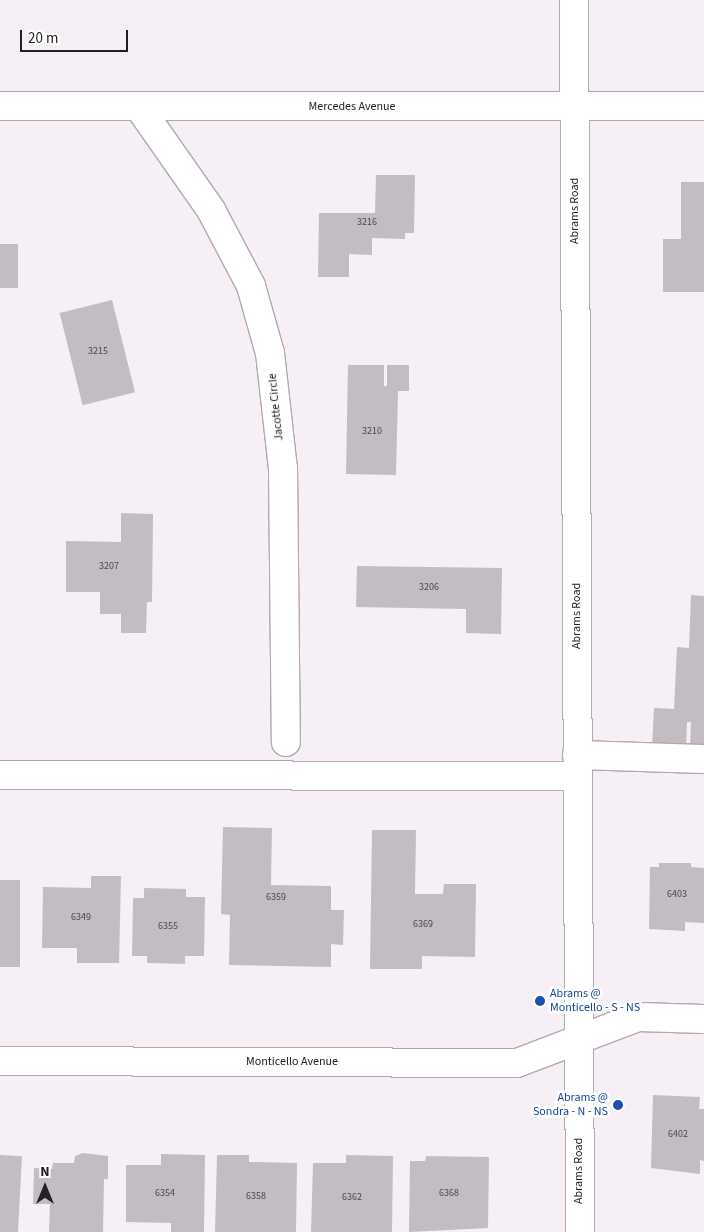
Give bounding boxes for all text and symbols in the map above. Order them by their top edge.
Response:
scale bar [22,20,130,52]
text: 20 m [28,28,58,49]
street label: Mercedes Avenue [309,100,395,114]
street label: Abrams Road [568,178,582,244]
house number: 3216 [357,217,377,229]
house number: 3215 [88,346,108,358]
street label: Jacotte Circle [265,373,287,441]
house number: 3210 [362,426,382,438]
house number: 3207 [99,561,119,573]
house number: 3206 [419,582,439,594]
street label: Abrams Road [570,583,584,649]
house number: 6403 [667,889,687,901]
house number: 6359 [266,892,286,904]
house number: 6349 [71,912,91,924]
house number: 6369 [413,919,433,931]
house number: 6355 [158,921,178,933]
place label: Abrams @ Monticello - S - NS [550,987,640,1015]
marker: Abrams @ Monticello - S - NS [534,995,546,1007]
street label: Monticello Avenue [246,1055,338,1069]
place label: Abrams @ Sondra - N - NS [533,1091,608,1119]
marker: Abrams @ Sondra - N - NS [612,1099,624,1111]
house number: 6402 [668,1129,688,1141]
street label: Abrams Road [572,1138,586,1204]
north arrow [20,1162,70,1212]
text: N [40,1162,50,1182]
house number: 6354 [155,1188,175,1200]
house number: 6368 [439,1188,459,1200]
house number: 6358 [246,1191,266,1203]
house number: 6362 [342,1192,362,1204]

